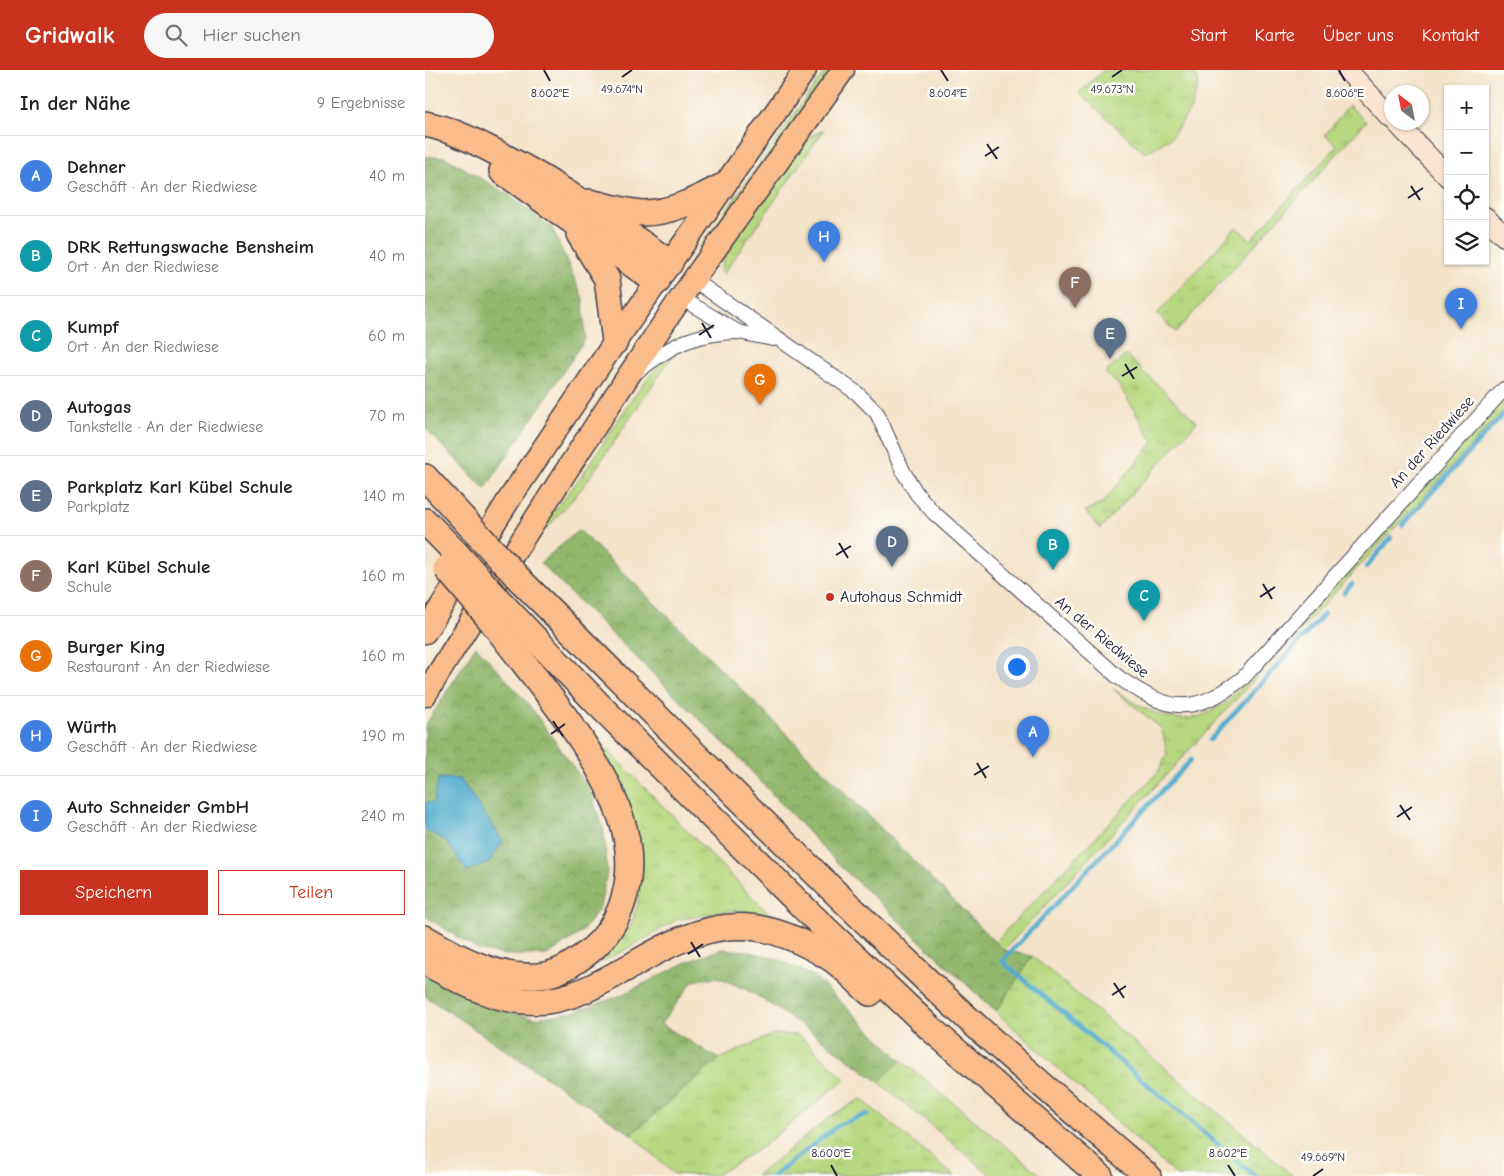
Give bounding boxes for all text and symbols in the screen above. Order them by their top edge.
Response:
search box [144,13,494,58]
text: Gridwalk [25,21,114,49]
icon: search [162,21,190,49]
text: Hier suchen [202,24,301,46]
text: Start [1190,25,1227,46]
text: Karte [1255,25,1295,46]
text: Über uns [1323,25,1394,46]
text: Kontakt [1422,25,1479,46]
text: 49.674°N [601,82,643,96]
text: 49.673°N [1090,82,1134,96]
north arrow [1384,85,1429,130]
map controls [1444,85,1489,265]
button: + [1444,85,1489,130]
text: 8.602°E [531,86,569,100]
text: 8.604°E [929,86,967,100]
text: 8.606°E [1326,86,1364,100]
text: In der Nähe [20,91,130,115]
text: 9 Ergebnisse [317,94,405,112]
button: − [1444,130,1489,175]
text: Dehner [67,156,126,178]
text: A [32,167,40,185]
text: 40 m [369,167,405,185]
button: locate [1444,175,1489,220]
text: Geschäft · An der Riedwiese [67,178,257,196]
button: layers [1444,220,1489,265]
pin: H [808,221,840,262]
text: DRK Rettungswache Bensheim [67,236,314,258]
text: B [31,247,41,265]
text: 40 m [369,247,405,265]
text: Ort · An der Riedwiese [67,258,219,276]
pin: F [1059,267,1091,308]
pin: I [1445,288,1477,329]
text: Kumpf [67,316,119,338]
pin: E [1094,318,1126,359]
text: C [31,327,41,345]
text: 60 m [368,327,405,345]
text: Ort · An der Riedwiese [67,338,219,356]
pin: G [744,364,776,405]
street label: An der Riedwiese [1386,392,1478,492]
text: Autogas [67,396,131,418]
text: D [31,407,41,425]
text: 70 m [369,407,405,425]
text: Tankstelle · An der Riedwiese [67,418,263,436]
text: Parkplatz Karl Kübel Schule [67,476,293,498]
text: E [31,487,41,505]
text: 140 m [363,487,405,505]
text: Parkplatz [67,498,129,516]
pin: D [876,526,908,567]
pin: B [1037,529,1069,570]
text: Karl Kübel Schule [67,556,210,578]
text: F [31,567,41,585]
text: 160 m [362,567,405,585]
text: Schule [67,578,112,596]
pin: C [1128,580,1160,621]
place label: Autohaus Schmidt [840,588,963,606]
marker: Autohaus Schmidt [824,591,836,603]
street label: An der Riedwiese [1051,592,1153,682]
text: Burger King [67,636,166,658]
text: G [30,647,42,665]
text: 160 m [362,647,405,665]
your location [1004,654,1030,680]
text: Restaurant · An der Riedwiese [67,658,270,676]
text: Würth [67,716,117,738]
pin: A [1017,716,1049,757]
text: H [30,727,42,745]
text: 190 m [362,727,405,745]
text: Geschäft · An der Riedwiese [67,738,257,756]
text: Auto Schneider GmbH [67,796,249,818]
text: I [33,807,39,825]
text: 240 m [361,807,405,825]
text: Geschäft · An der Riedwiese [67,818,257,836]
button: Speichern [20,870,208,915]
button: Teilen [218,870,405,915]
text: 8.600°E [811,1146,851,1160]
text: 8.602°E [1209,1146,1247,1160]
text: 49.669°N [1301,1150,1345,1164]

